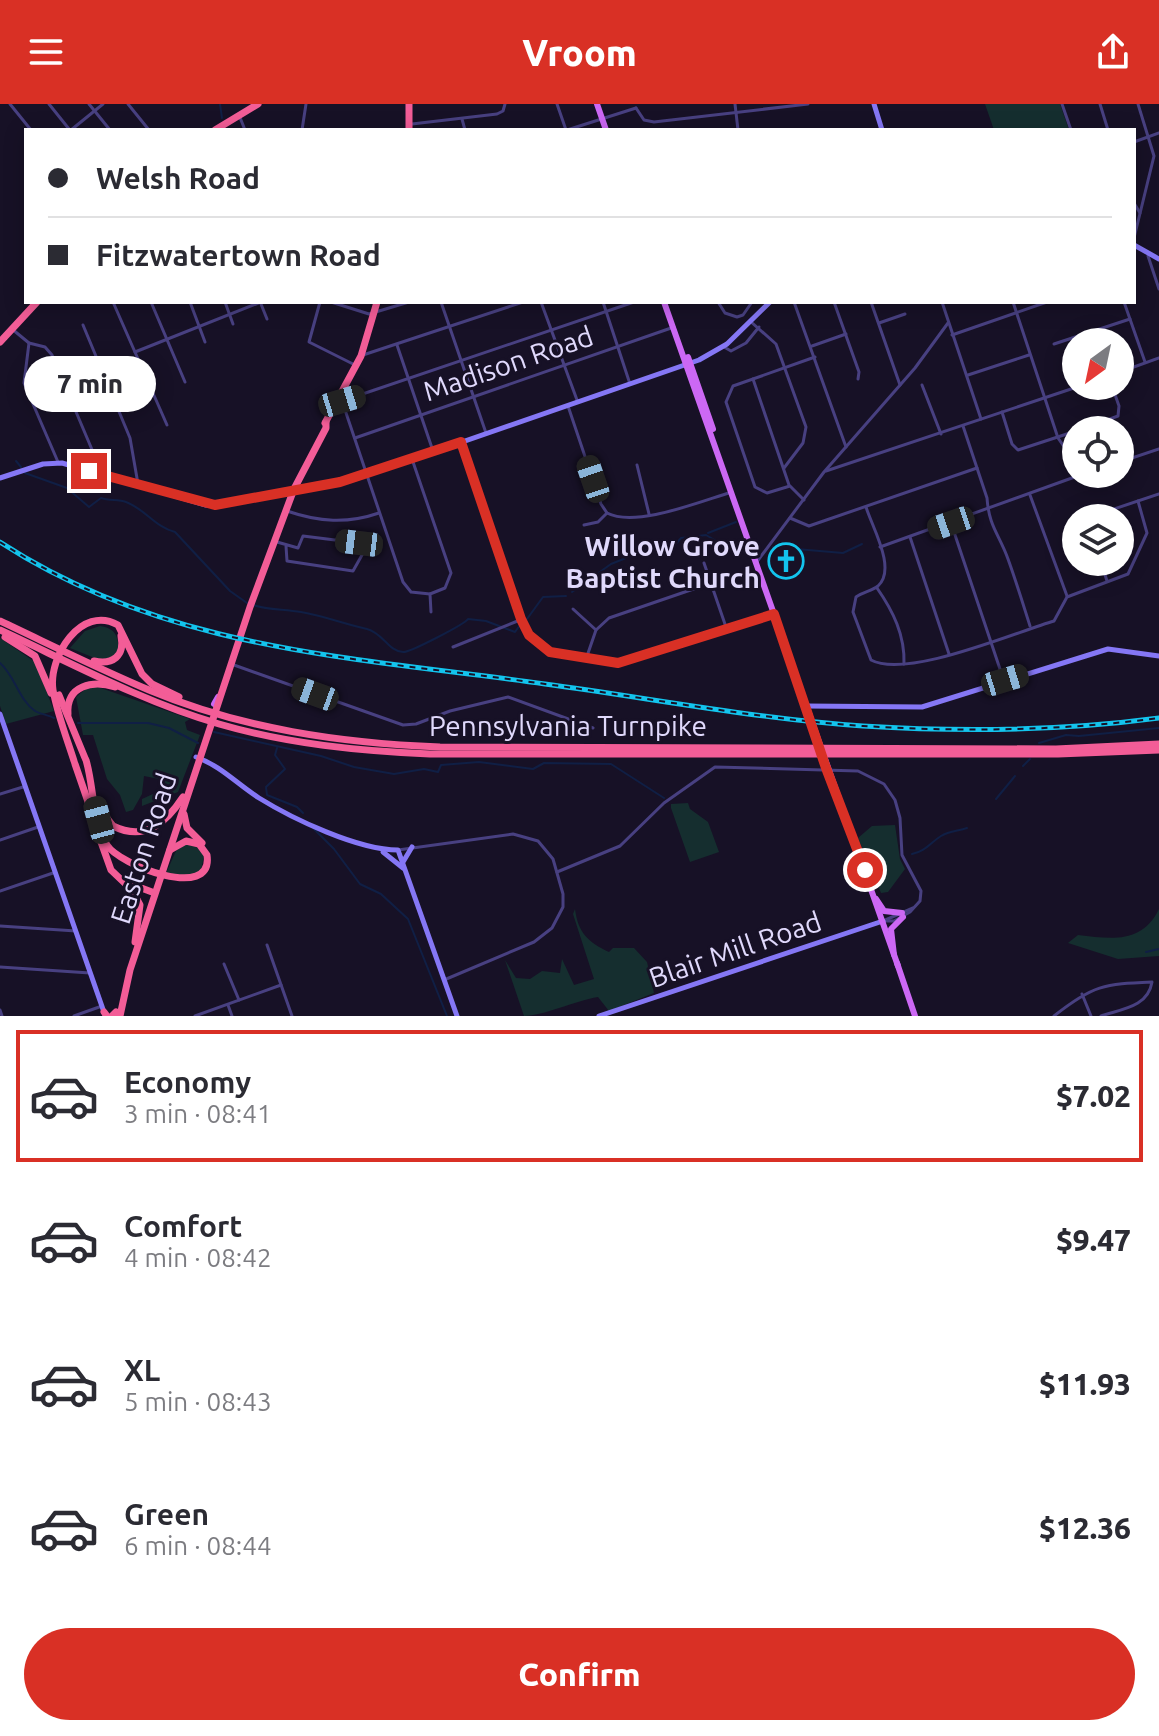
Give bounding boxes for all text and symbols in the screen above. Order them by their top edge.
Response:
icon: menu [24,30,68,74]
icon: share [1091,30,1135,74]
text: Vroom [522,32,637,73]
text: Welsh Road [96,161,260,195]
text: Fitzwatertown Road [96,238,381,272]
street label: Madison Road [419,319,597,407]
north arrow [1062,328,1134,400]
map controls [1062,328,1134,576]
callout: 7 min [23,355,155,411]
text: 7 min [57,369,123,398]
car [316,383,368,419]
button: locate [1062,416,1134,488]
car [574,452,612,506]
route end [71,453,107,489]
car [924,504,978,542]
button: layers [1062,504,1134,576]
car [334,528,384,558]
place label: Willow Grove Baptist Church [566,530,760,593]
church icon: Willow Grove Baptist Church [767,542,805,580]
car [979,662,1031,698]
car [288,675,342,713]
street label: Pennsylvania Turnpike [429,710,707,741]
street label: Easton Road [104,769,182,927]
car [81,794,117,846]
route start [847,852,883,888]
street label: Blair Mill Road [645,905,825,993]
icon: car [28,1060,100,1132]
text: Economy [124,1065,251,1099]
text: $7.02 [1056,1079,1131,1113]
text: 3 min · 08:41 [124,1099,272,1128]
icon: car [28,1204,100,1276]
text: Comfort [124,1209,242,1243]
text: $9.47 [1056,1223,1131,1257]
text: 4 min · 08:42 [124,1243,272,1272]
icon: car [28,1348,100,1420]
text: XL [124,1353,160,1387]
text: $11.93 [1039,1367,1131,1401]
text: 5 min · 08:43 [124,1387,272,1416]
icon: car [28,1492,100,1564]
text: Green [124,1497,209,1531]
text: $12.36 [1039,1511,1131,1545]
text: 6 min · 08:44 [124,1531,272,1560]
button: Confirm [24,1628,1135,1720]

